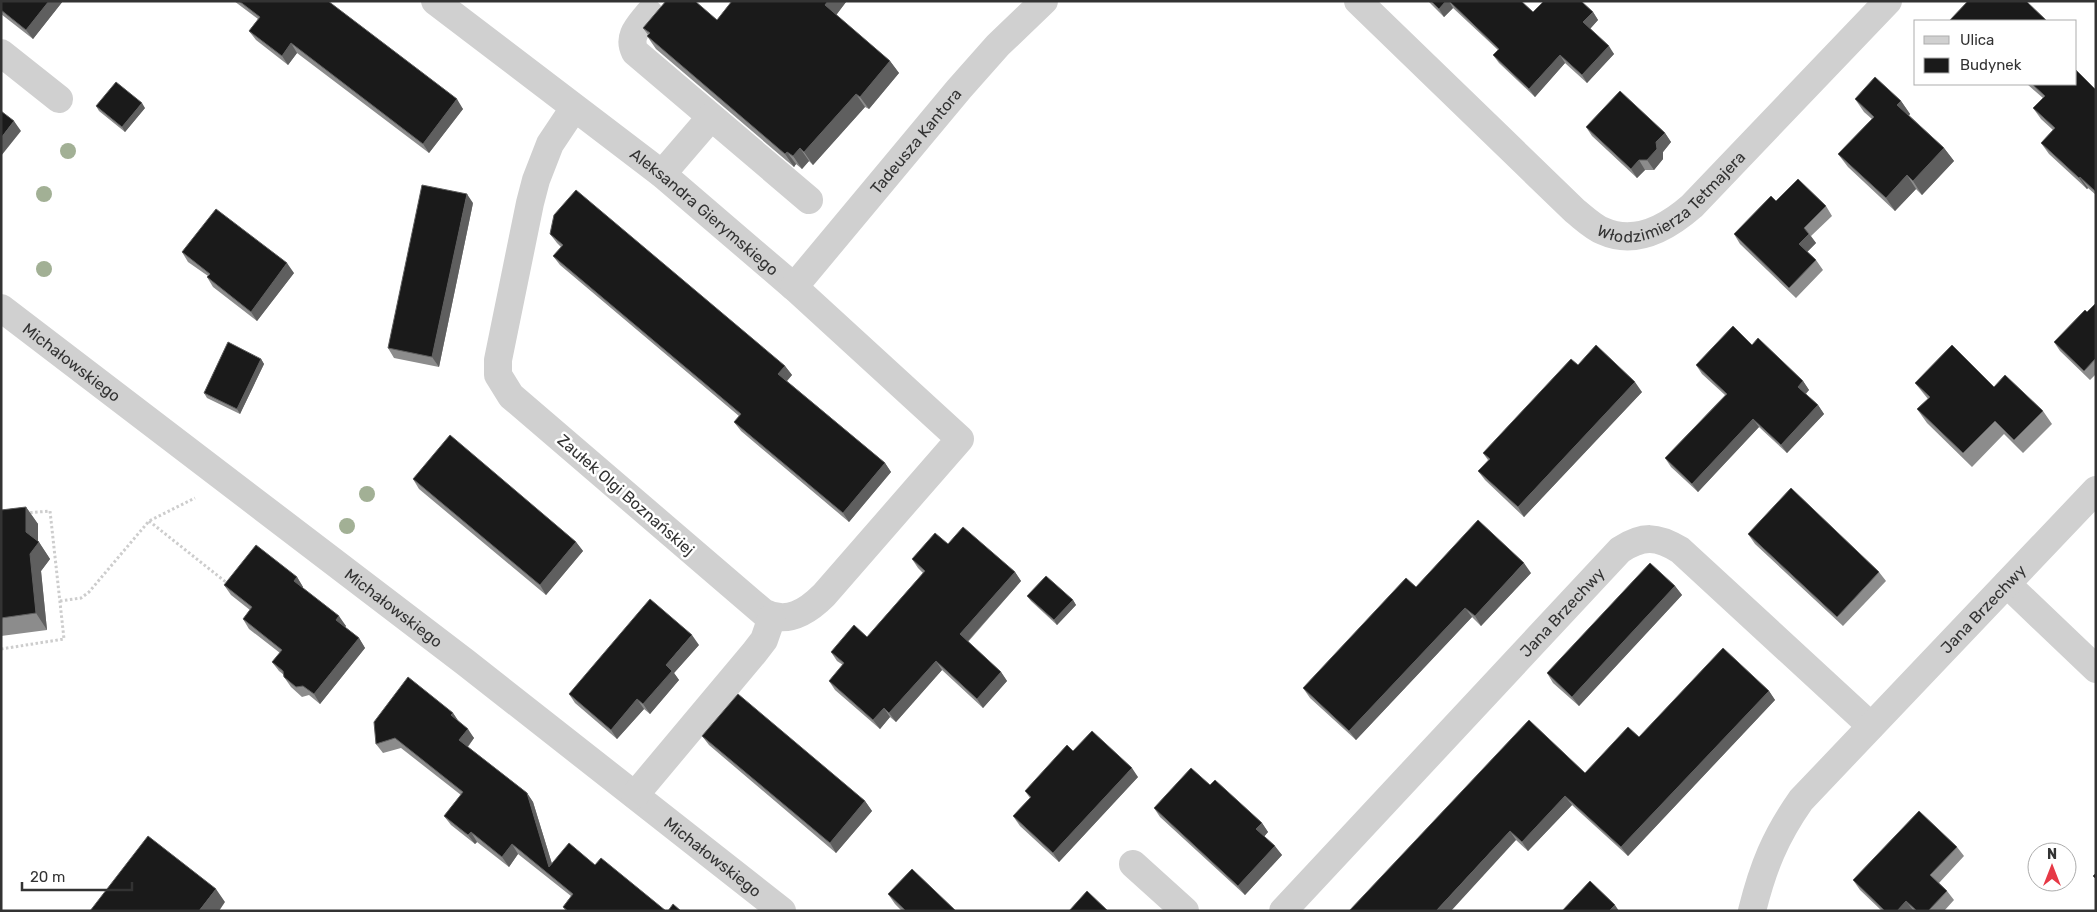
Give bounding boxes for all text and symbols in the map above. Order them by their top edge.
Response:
legend [1914,20,2077,85]
text: Ulica [1960,31,1994,49]
text: Budynek [1960,56,2022,74]
street label: Tadeusza Kantora [866,84,965,198]
street label: Aleksandra Gierymskiego [627,144,782,279]
street label: Włodzimierza Tetmajera [1594,147,1749,246]
street label: Michałowskiego [19,319,124,405]
street label: Zaułek Olgi Boznańskiej [554,430,698,560]
street label: Jana Brzechwy [1936,560,2030,657]
street label: Jana Brzechwy [1516,563,1609,661]
street label: Michałowskiego [341,564,446,651]
street label: Michałowskiego [661,813,765,901]
north arrow [2027,842,2077,892]
text: N [2047,846,2057,863]
scale bar [22,860,132,892]
text: 20 m [30,868,65,886]

